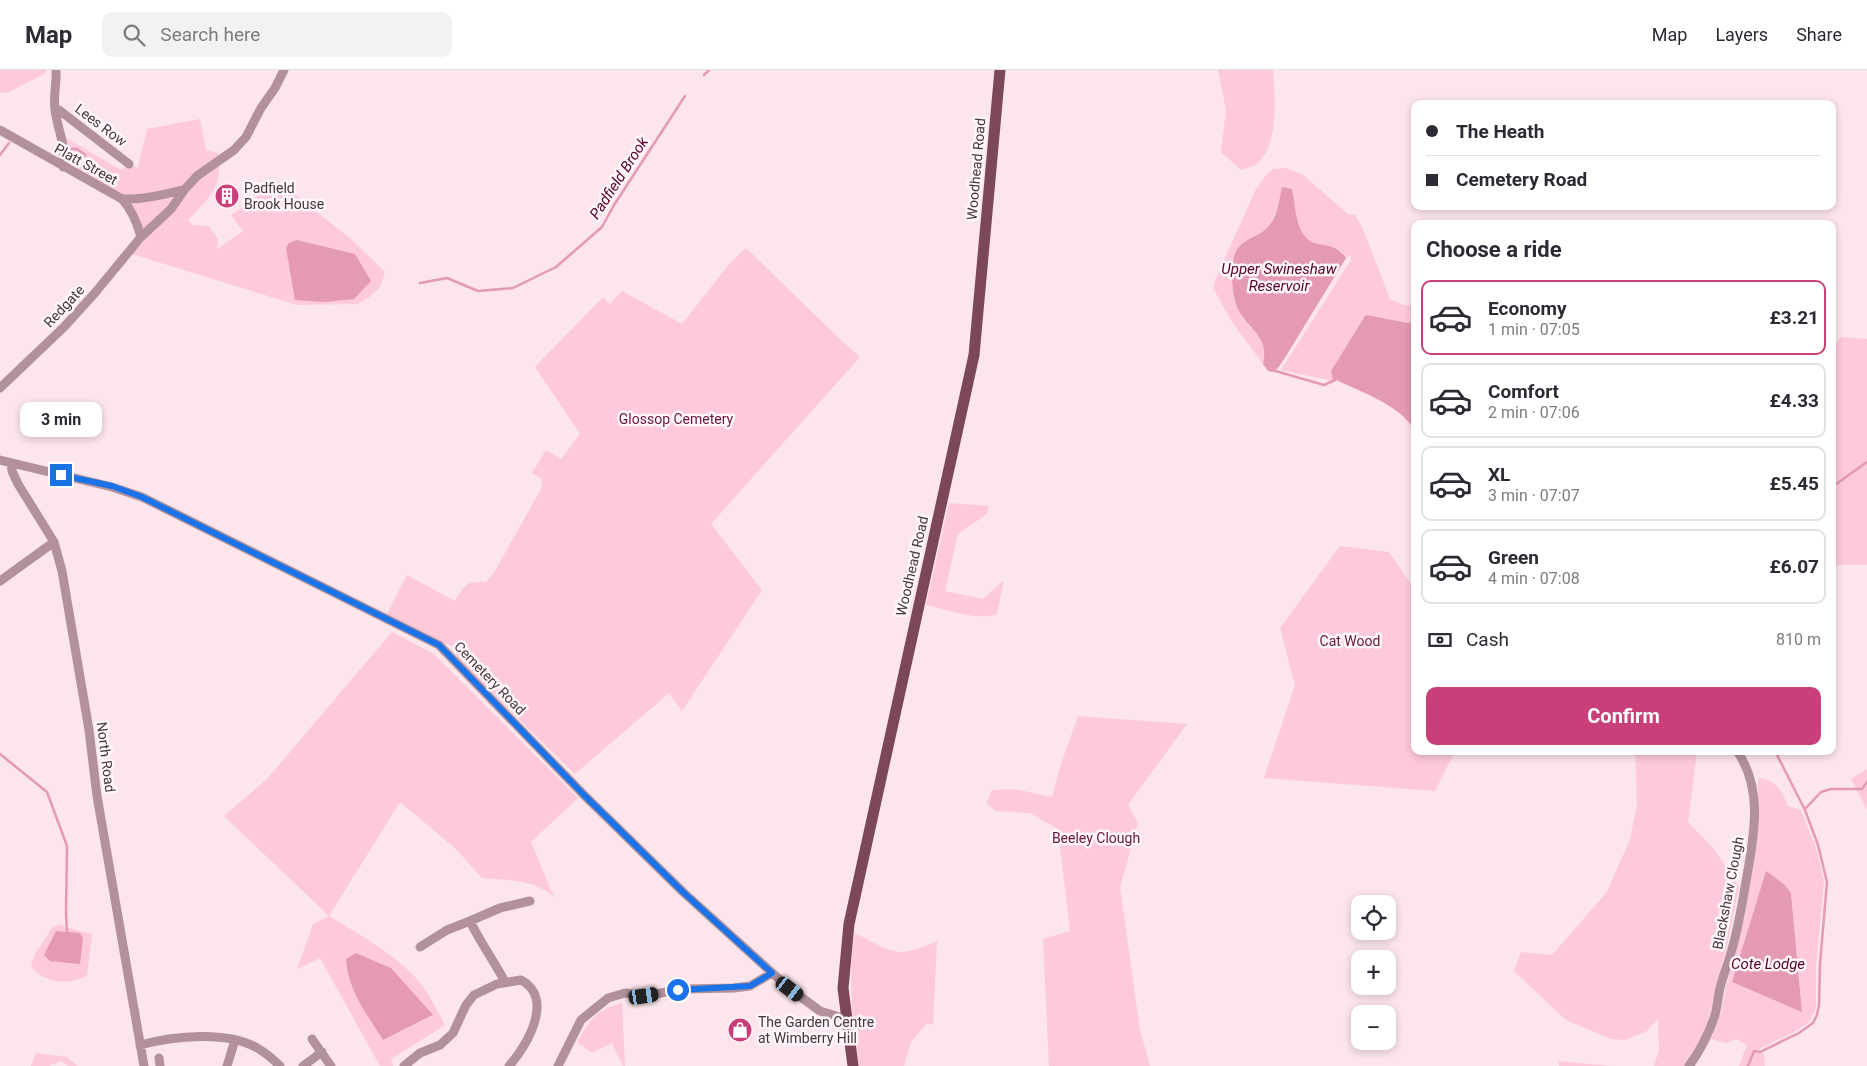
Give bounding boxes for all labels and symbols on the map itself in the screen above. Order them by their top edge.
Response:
street label: Lees Row [72,100,130,150]
street label: Woodhead Road [964,117,988,221]
water label: Padfield Brook [586,133,653,222]
street label: Platt Street [52,140,121,188]
place label: Padfield Brook House [244,180,324,212]
building icon: Padfield Brook House [214,183,240,209]
water label: Upper Swineshaw Reservoir [1221,260,1338,295]
street label: Redgate [41,282,87,330]
callout: 3 min [20,402,102,438]
park label: Glossop Cemetery [619,411,734,427]
route end [50,464,72,486]
street label: Woodhead Road [893,514,931,618]
park label: Cat Wood [1320,633,1380,649]
street label: Cemetery Road [451,638,529,718]
street label: North Road [94,721,118,793]
park label: Beeley Clough [1052,830,1140,846]
street label: Blackshaw Clough [1709,835,1747,951]
water label: Cote Lodge [1731,955,1805,973]
car [773,974,806,1004]
route start [667,979,689,1001]
car [628,986,659,1006]
place label: The Garden Centre at Wimberry Hill [758,1014,874,1046]
shop icon: The Garden Centre at Wimberry Hill [727,1017,753,1043]

